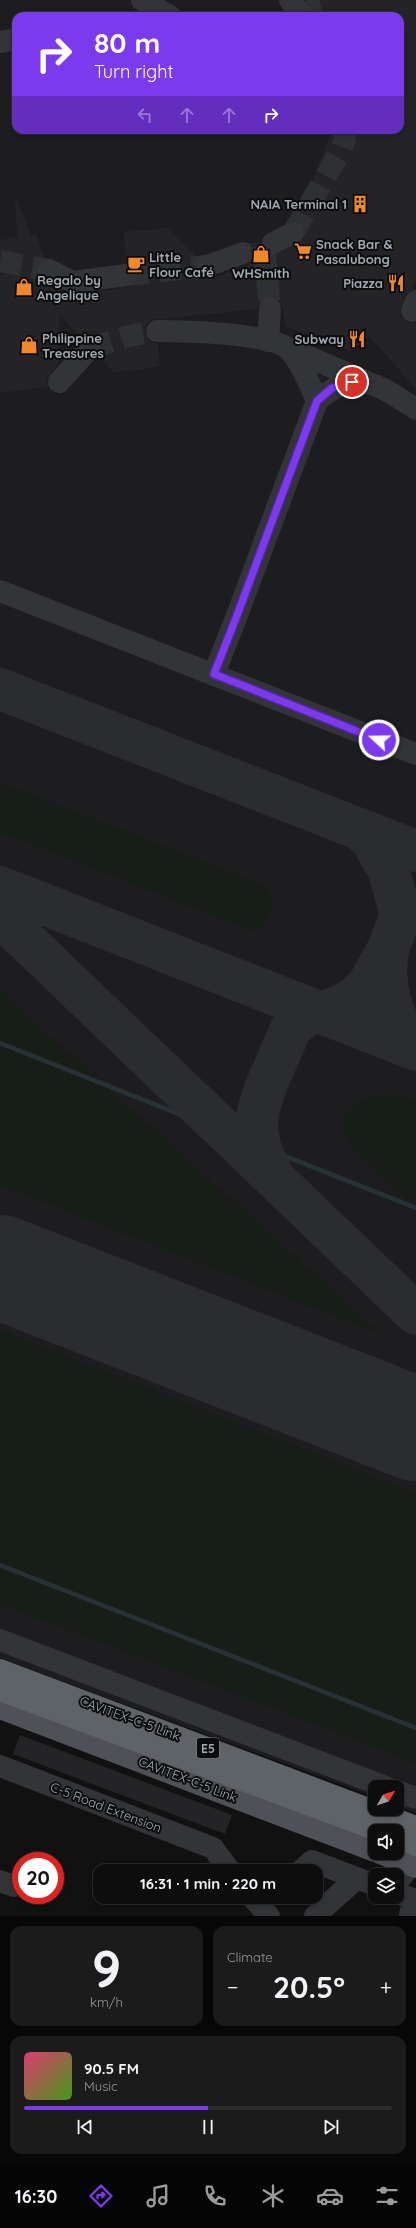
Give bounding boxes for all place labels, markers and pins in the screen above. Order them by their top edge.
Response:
building icon: NAIA Terminal 1 [350,194,370,214]
place label: NAIA Terminal 1 [251,196,347,212]
place label: Snack Bar & Pasalubong [316,236,393,267]
supermarket icon: Snack Bar & Pasalubong [293,241,313,261]
shop icon: WHSmith [251,244,271,264]
place label: Little Flour Café [149,249,214,280]
cafe icon: Little Flour Café [126,254,146,274]
place label: WHSmith [232,265,290,281]
place label: Regalo by Angelique [37,272,101,303]
restaurant icon: Piazza [386,273,406,293]
place label: Piazza [343,275,383,291]
shop icon: Regalo by Angelique [14,277,34,297]
restaurant icon: Subway [347,329,367,349]
place label: Philippine Treasures [42,330,104,361]
place label: Subway [295,331,344,347]
shop icon: Philippine Treasures [19,335,39,355]
pin [335,365,369,399]

